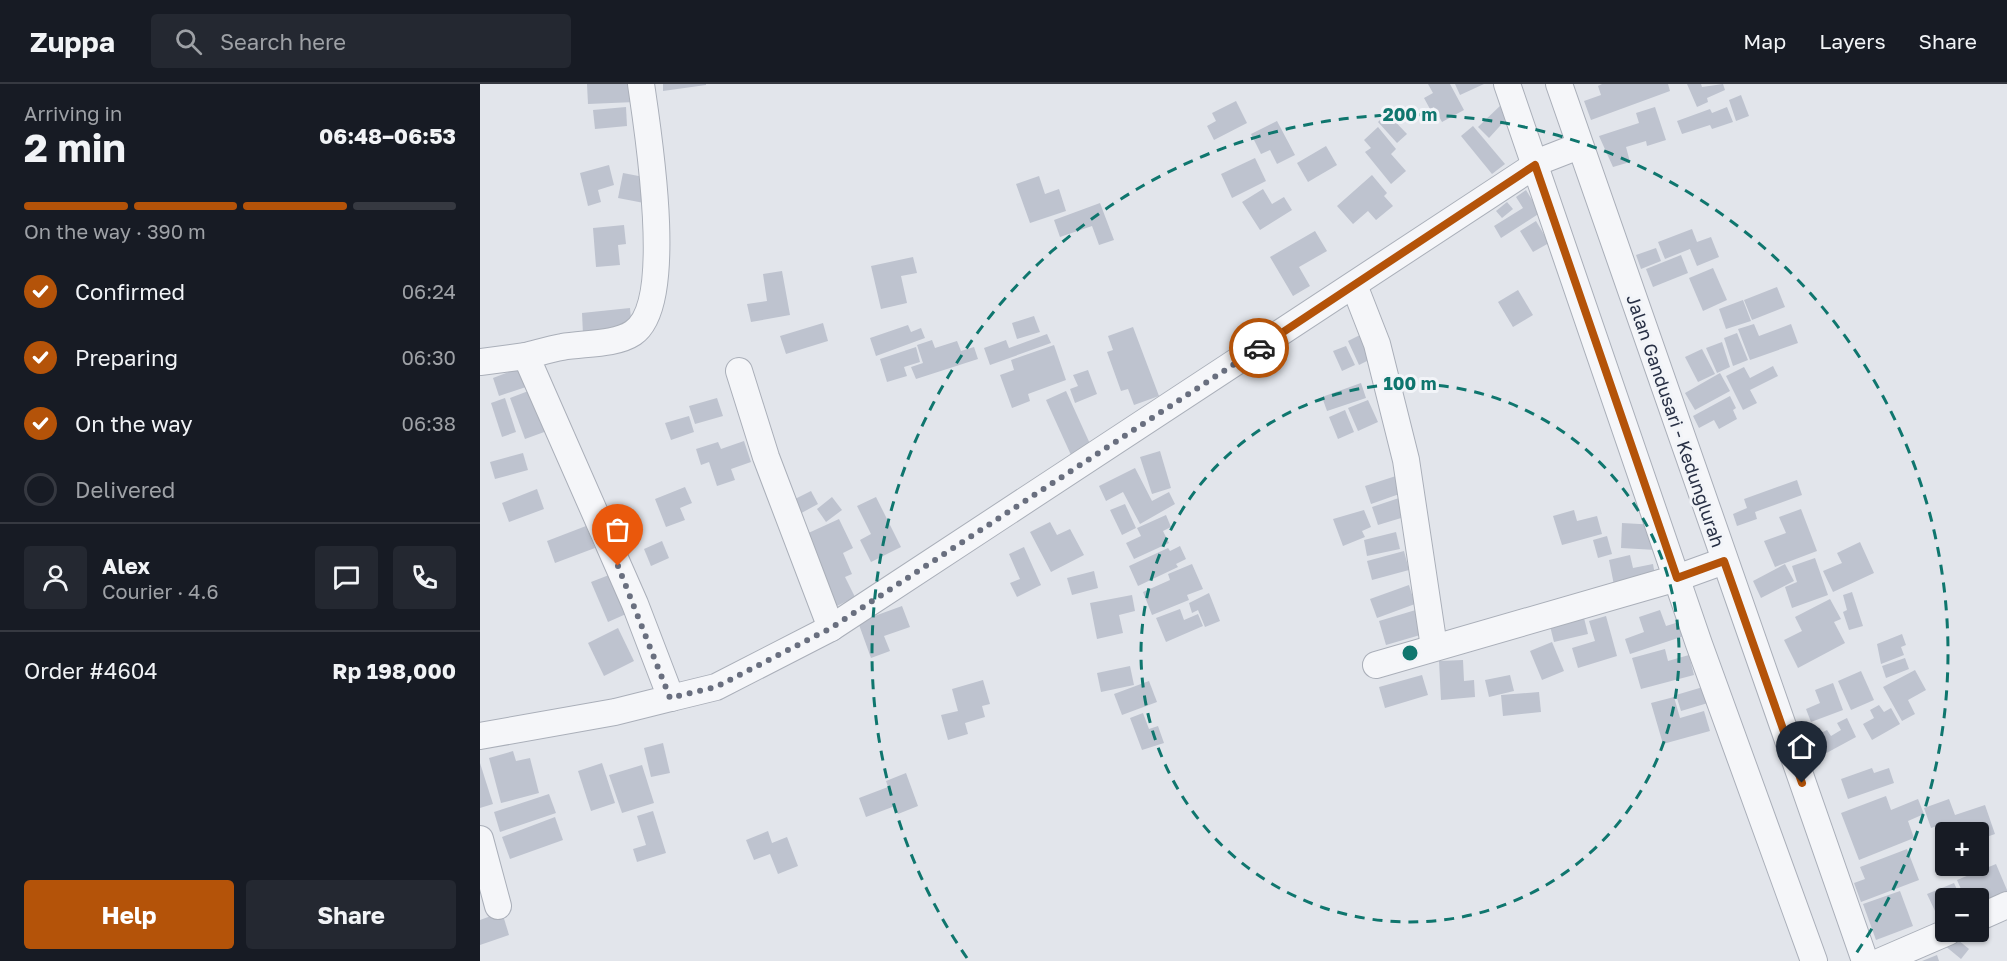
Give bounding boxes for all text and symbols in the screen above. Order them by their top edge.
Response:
search box [151,14,571,68]
text: Zuppa [30,25,115,58]
icon: search [172,25,205,58]
text: Search here [220,28,346,55]
text: Map [1743,28,1786,54]
text: Layers [1819,28,1886,54]
text: Share [1919,28,1977,54]
text: Arriving in [24,101,122,125]
text: 200 m [1383,103,1437,125]
text: 06:48–06:53 [319,122,456,149]
text: 2 min [24,124,126,171]
text: On the way · 390 m [24,219,206,243]
icon: check [24,275,57,308]
text: Confirmed [75,278,185,305]
text: 06:24 [402,279,456,303]
street label: Jalan Gandusari - Kedunglurah [1622,291,1730,550]
courier [1229,318,1289,378]
icon: car [1243,332,1276,365]
icon: check [24,341,57,374]
text: Preparing [75,344,178,371]
text: 06:30 [401,345,456,369]
text: 100 m [1384,372,1436,394]
icon: check [24,407,57,440]
text: On the way [75,410,193,437]
text: 06:38 [402,411,456,435]
text: Delivered [75,476,175,503]
pin [592,504,643,566]
icon: bag [601,513,634,546]
button: person [24,546,87,609]
button: chat [315,546,378,609]
button: phone [393,546,456,609]
text: Alex [102,552,150,579]
text: Courier · 4.6 [102,579,219,603]
centre of rings [1400,643,1420,663]
text: Order #4604 [24,657,158,684]
text: Rp 198,000 [332,657,456,684]
pin [1776,721,1827,783]
icon: home [1785,730,1818,763]
map controls [1935,822,1989,942]
button: + [1935,822,1989,876]
button: Help [24,880,234,949]
button: Share [246,880,456,949]
button: − [1935,888,1989,942]

